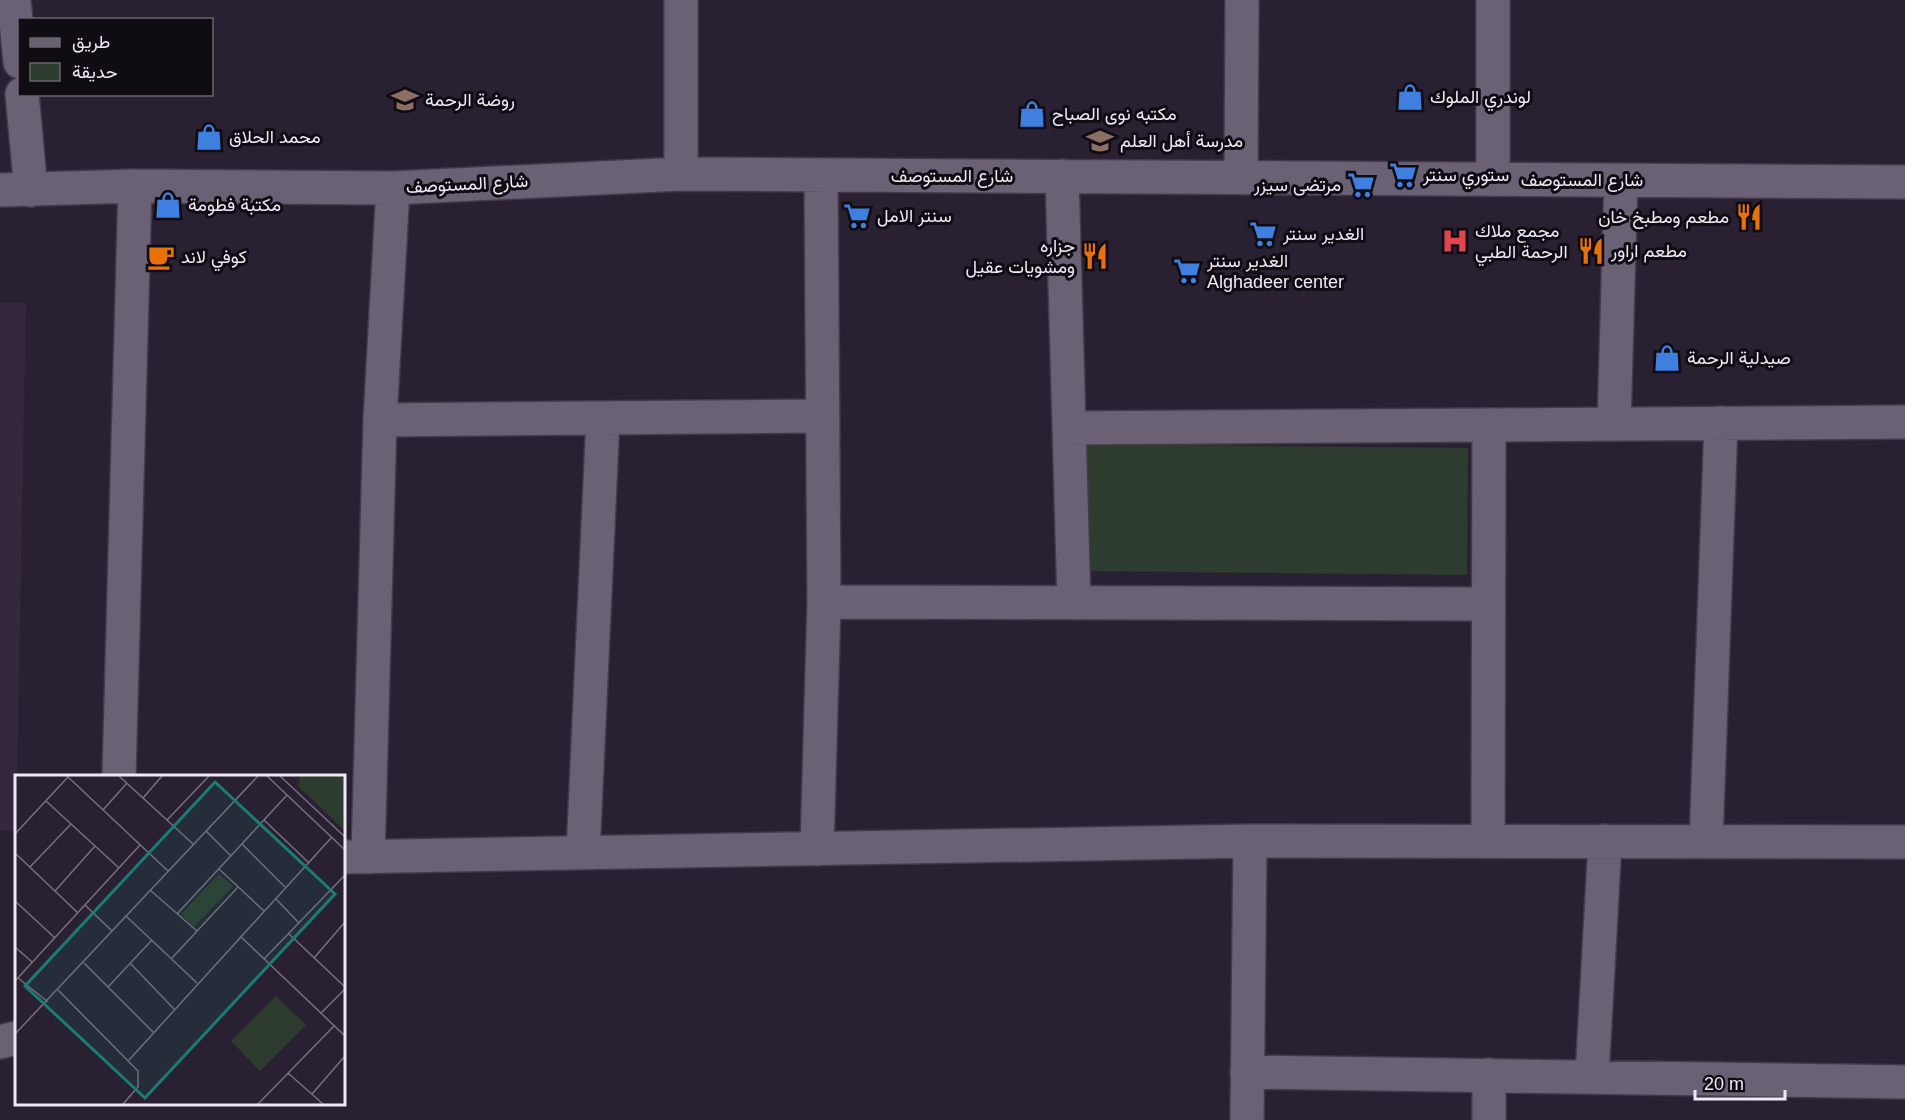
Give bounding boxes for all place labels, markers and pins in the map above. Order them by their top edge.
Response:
shop icon: لوندري الملوك [1395,82,1425,112]
school or university icon: روضة الرحمة [390,85,420,115]
place label: لوندري الملوك [1430,87,1531,112]
place label: روضة الرحمة [425,90,515,111]
shop icon: مكتبه نوى الصباح [1017,99,1047,129]
place label: مكتبه نوى الصباح [1052,104,1177,126]
shop icon: محمد الحلاق [194,122,224,152]
school or university icon: مدرسة أهل العلم [1085,126,1115,156]
place label: محمد الحلاق [229,127,321,147]
place label: مدرسة أهل العلم [1120,131,1243,153]
supermarket icon: ستوري سنتر [1388,160,1418,190]
place label: ستوري سنتر [1422,165,1509,190]
supermarket icon: مرتضى سيزر [1346,170,1376,200]
place label: مرتضى سيزر [1253,175,1341,196]
shop icon: مكتبة فطومة [153,190,183,220]
place label: مكتبة فطومة [188,195,281,216]
supermarket icon: سنتر الامل [842,201,872,231]
restaurant icon: مطعم ومطبخ خان [1734,202,1764,232]
place label: سنتر الامل [877,206,952,227]
place label: مطعم ومطبخ خان [1598,207,1729,229]
supermarket icon: الغدير سنتر [1248,219,1278,249]
place label: مجمع ملاك الرحمة الطبي [1475,221,1568,267]
place label: الغدير سنتر [1282,224,1364,245]
hospital icon: مجمع ملاك الرحمة الطبي [1440,226,1470,256]
place label: جزاره ومشويات عقيل [966,236,1075,278]
restaurant icon: مطعم اراور [1576,236,1606,266]
restaurant icon: جزاره ومشويات عقيل [1080,241,1110,271]
place label: مطعم اراور [1610,241,1687,263]
cafe icon: كوفي لاند [146,242,176,272]
place label: كوفي لاند [181,247,247,272]
place label: الغدير سنتر Alghadeer center [1206,251,1344,292]
supermarket icon: الغدير سنتر Alghadeer center [1172,256,1202,286]
shop icon: صيدلية الرحمة [1652,343,1682,373]
place label: صيدلية الرحمة [1687,348,1791,369]

